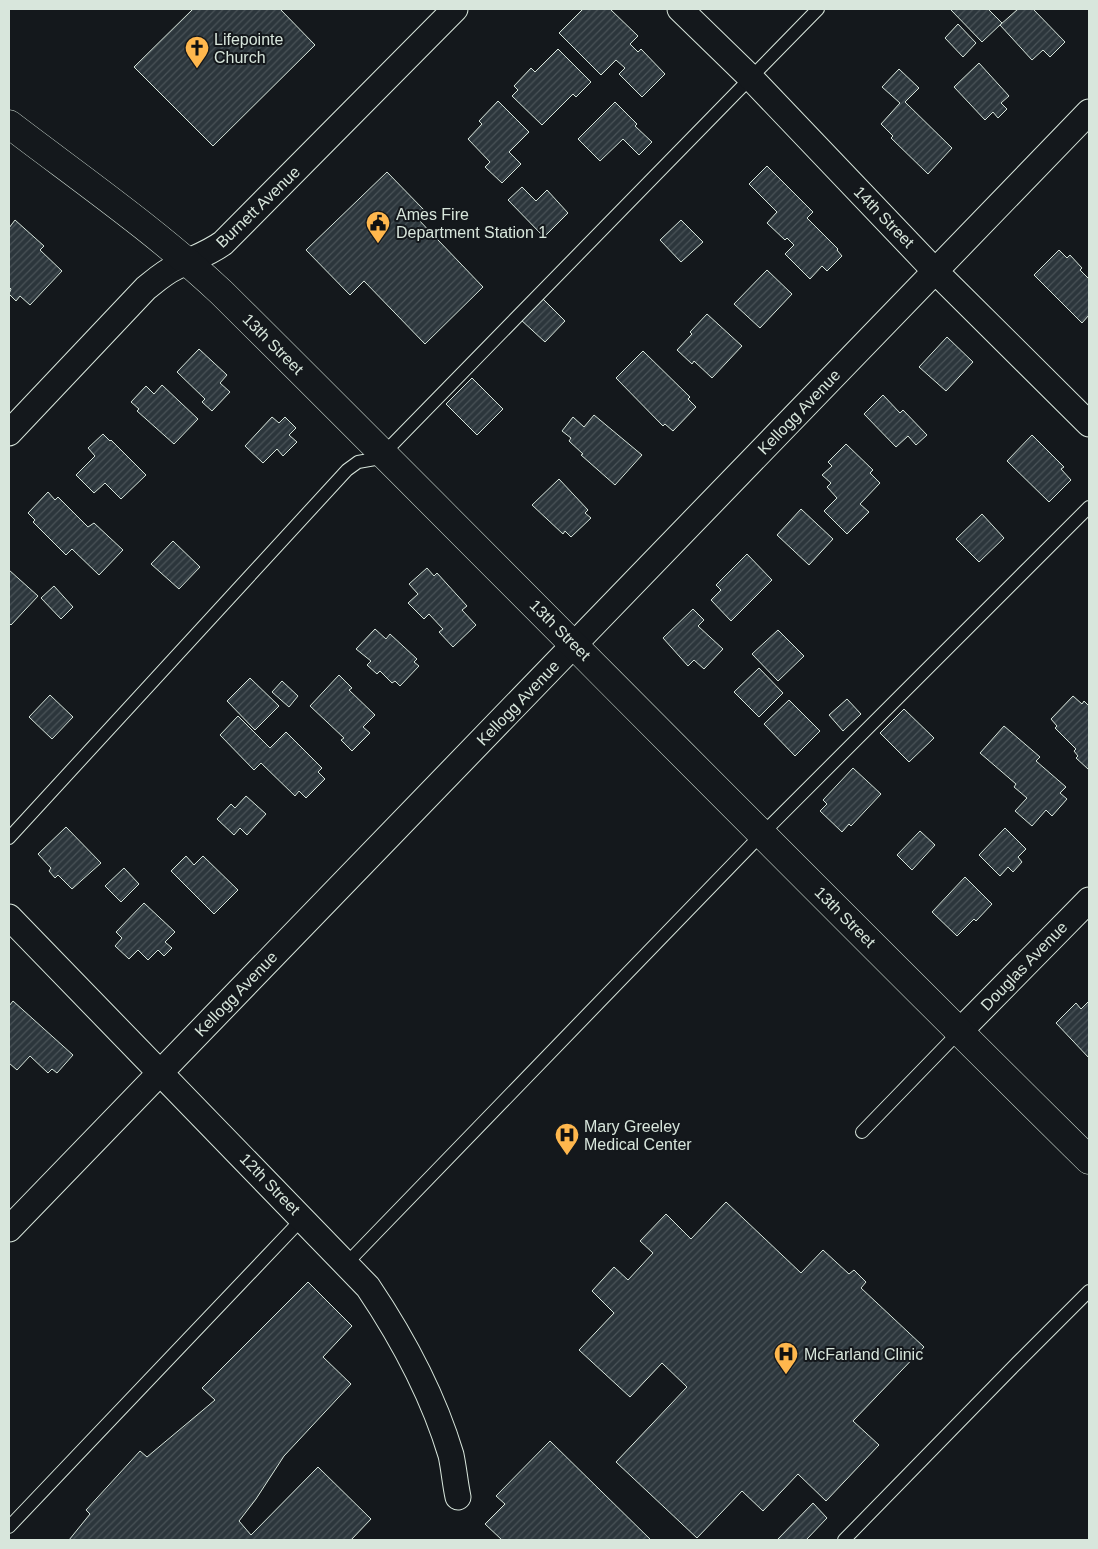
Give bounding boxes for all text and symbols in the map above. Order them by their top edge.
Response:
place label: Lifepointe Church [214,31,283,66]
church icon: Lifepointe Church [184,35,210,69]
street label: Burnett Avenue [213,163,303,251]
street label: 14th Street [851,183,918,251]
place label: Ames Fire Department Station 1 [396,206,547,241]
public building icon: Ames Fire Department Station 1 [365,210,391,244]
street label: 13th Street [239,310,307,378]
street label: Kellogg Avenue [754,366,844,458]
street label: 13th Street [526,596,594,664]
street label: Kellogg Avenue [473,657,563,749]
street label: 13th Street [811,883,879,951]
street label: Douglas Avenue [978,918,1071,1014]
street label: Kellogg Avenue [191,948,281,1040]
place label: Mary Greeley Medical Center [584,1118,692,1153]
hospital icon: Mary Greeley Medical Center [554,1122,580,1156]
street label: 12th Street [237,1150,304,1218]
hospital icon: McFarland Clinic [773,1341,799,1375]
place label: McFarland Clinic [804,1346,923,1363]

